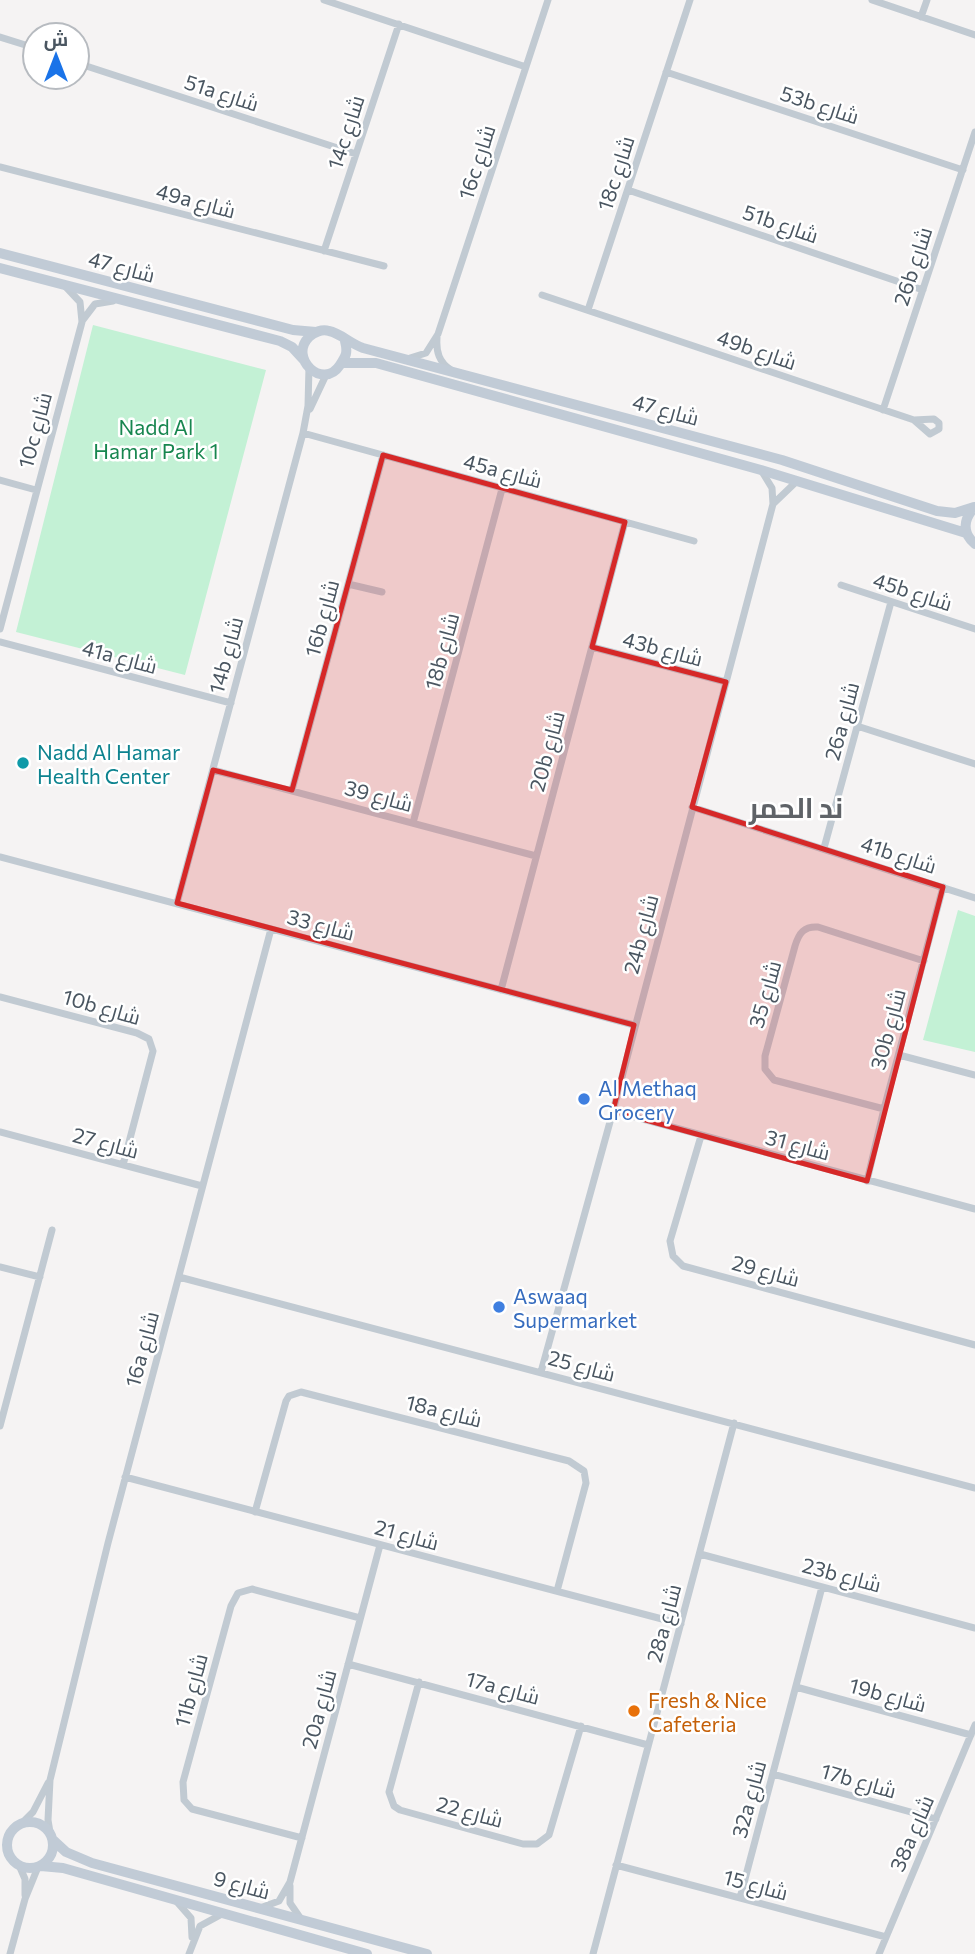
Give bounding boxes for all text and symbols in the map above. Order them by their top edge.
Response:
north arrow [21,21,91,91]
text: ش [44,27,68,51]
street label: 51a شارع [181,68,262,119]
street label: 53b شارع [777,80,862,131]
street label: 14c شارع [321,92,372,173]
street label: 16c شارع [452,122,503,203]
street label: 18c شارع [591,133,642,214]
street label: 49a شارع [153,177,238,225]
street label: 51b شارع [739,198,822,250]
street label: 26b شارع [888,223,939,310]
street label: شارع 47 [85,245,158,290]
street label: 49b شارع [713,324,800,377]
street label: شارع 47 [629,388,702,433]
street label: 10c شارع [12,389,59,472]
park label: Nadd Al Hamar Park 1 [93,414,219,463]
street label: 45a شارع [460,448,545,495]
street label: 45b شارع [869,566,956,618]
street label: 16b شارع [299,577,346,660]
street label: 18b شارع [419,610,466,693]
street label: 14b شارع [203,614,250,697]
street label: 43b شارع [620,625,706,674]
street label: 41a شارع [79,634,160,681]
street label: 26a شارع [819,679,866,764]
street label: 20b شارع [523,708,572,795]
place label: Nadd Al Hamar Health Center [37,739,180,788]
marker: Nadd Al Hamar Health Center [15,755,31,771]
street label: شارع 39 [341,774,416,819]
district label: ند الحمر [748,790,843,825]
street label: 41b شارع [857,830,940,881]
street label: 24b شارع [617,892,665,977]
street label: شارع 33 [284,903,357,948]
street label: شارع 35 [743,958,788,1031]
street label: 10b شارع [59,983,144,1032]
street label: 30b شارع [864,986,913,1073]
place label: Al Methaq Grocery [598,1075,697,1124]
marker: Al Methaq Grocery [576,1091,592,1107]
street label: شارع 27 [69,1121,142,1166]
street label: شارع 31 [762,1123,833,1167]
street label: شارع 29 [729,1249,803,1294]
place label: Aswaaq Supermarket [513,1283,637,1332]
marker: Aswaaq Supermarket [491,1299,507,1315]
street label: 16a شارع [119,1308,166,1390]
street label: شارع 25 [545,1344,618,1389]
street label: 18a شارع [403,1389,485,1434]
street label: شارع 21 [371,1513,442,1557]
street label: 23b شارع [799,1551,884,1599]
street label: 28a شارع [641,1581,688,1666]
street label: 11b شارع [168,1650,215,1730]
street label: 17a شارع [463,1665,543,1712]
street label: 20a شارع [295,1667,343,1752]
street label: 19b شارع [846,1672,929,1719]
place label: Fresh & Nice Cafeteria [648,1687,767,1736]
marker: Fresh & Nice Cafeteria [626,1703,642,1719]
street label: 32a شارع [726,1757,773,1841]
street label: 17b شارع [818,1757,900,1806]
street label: شارع 22 [433,1790,506,1835]
street label: 38a شارع [884,1791,941,1876]
street label: شارع 15 [720,1863,791,1907]
street label: شارع 9 [210,1864,273,1906]

